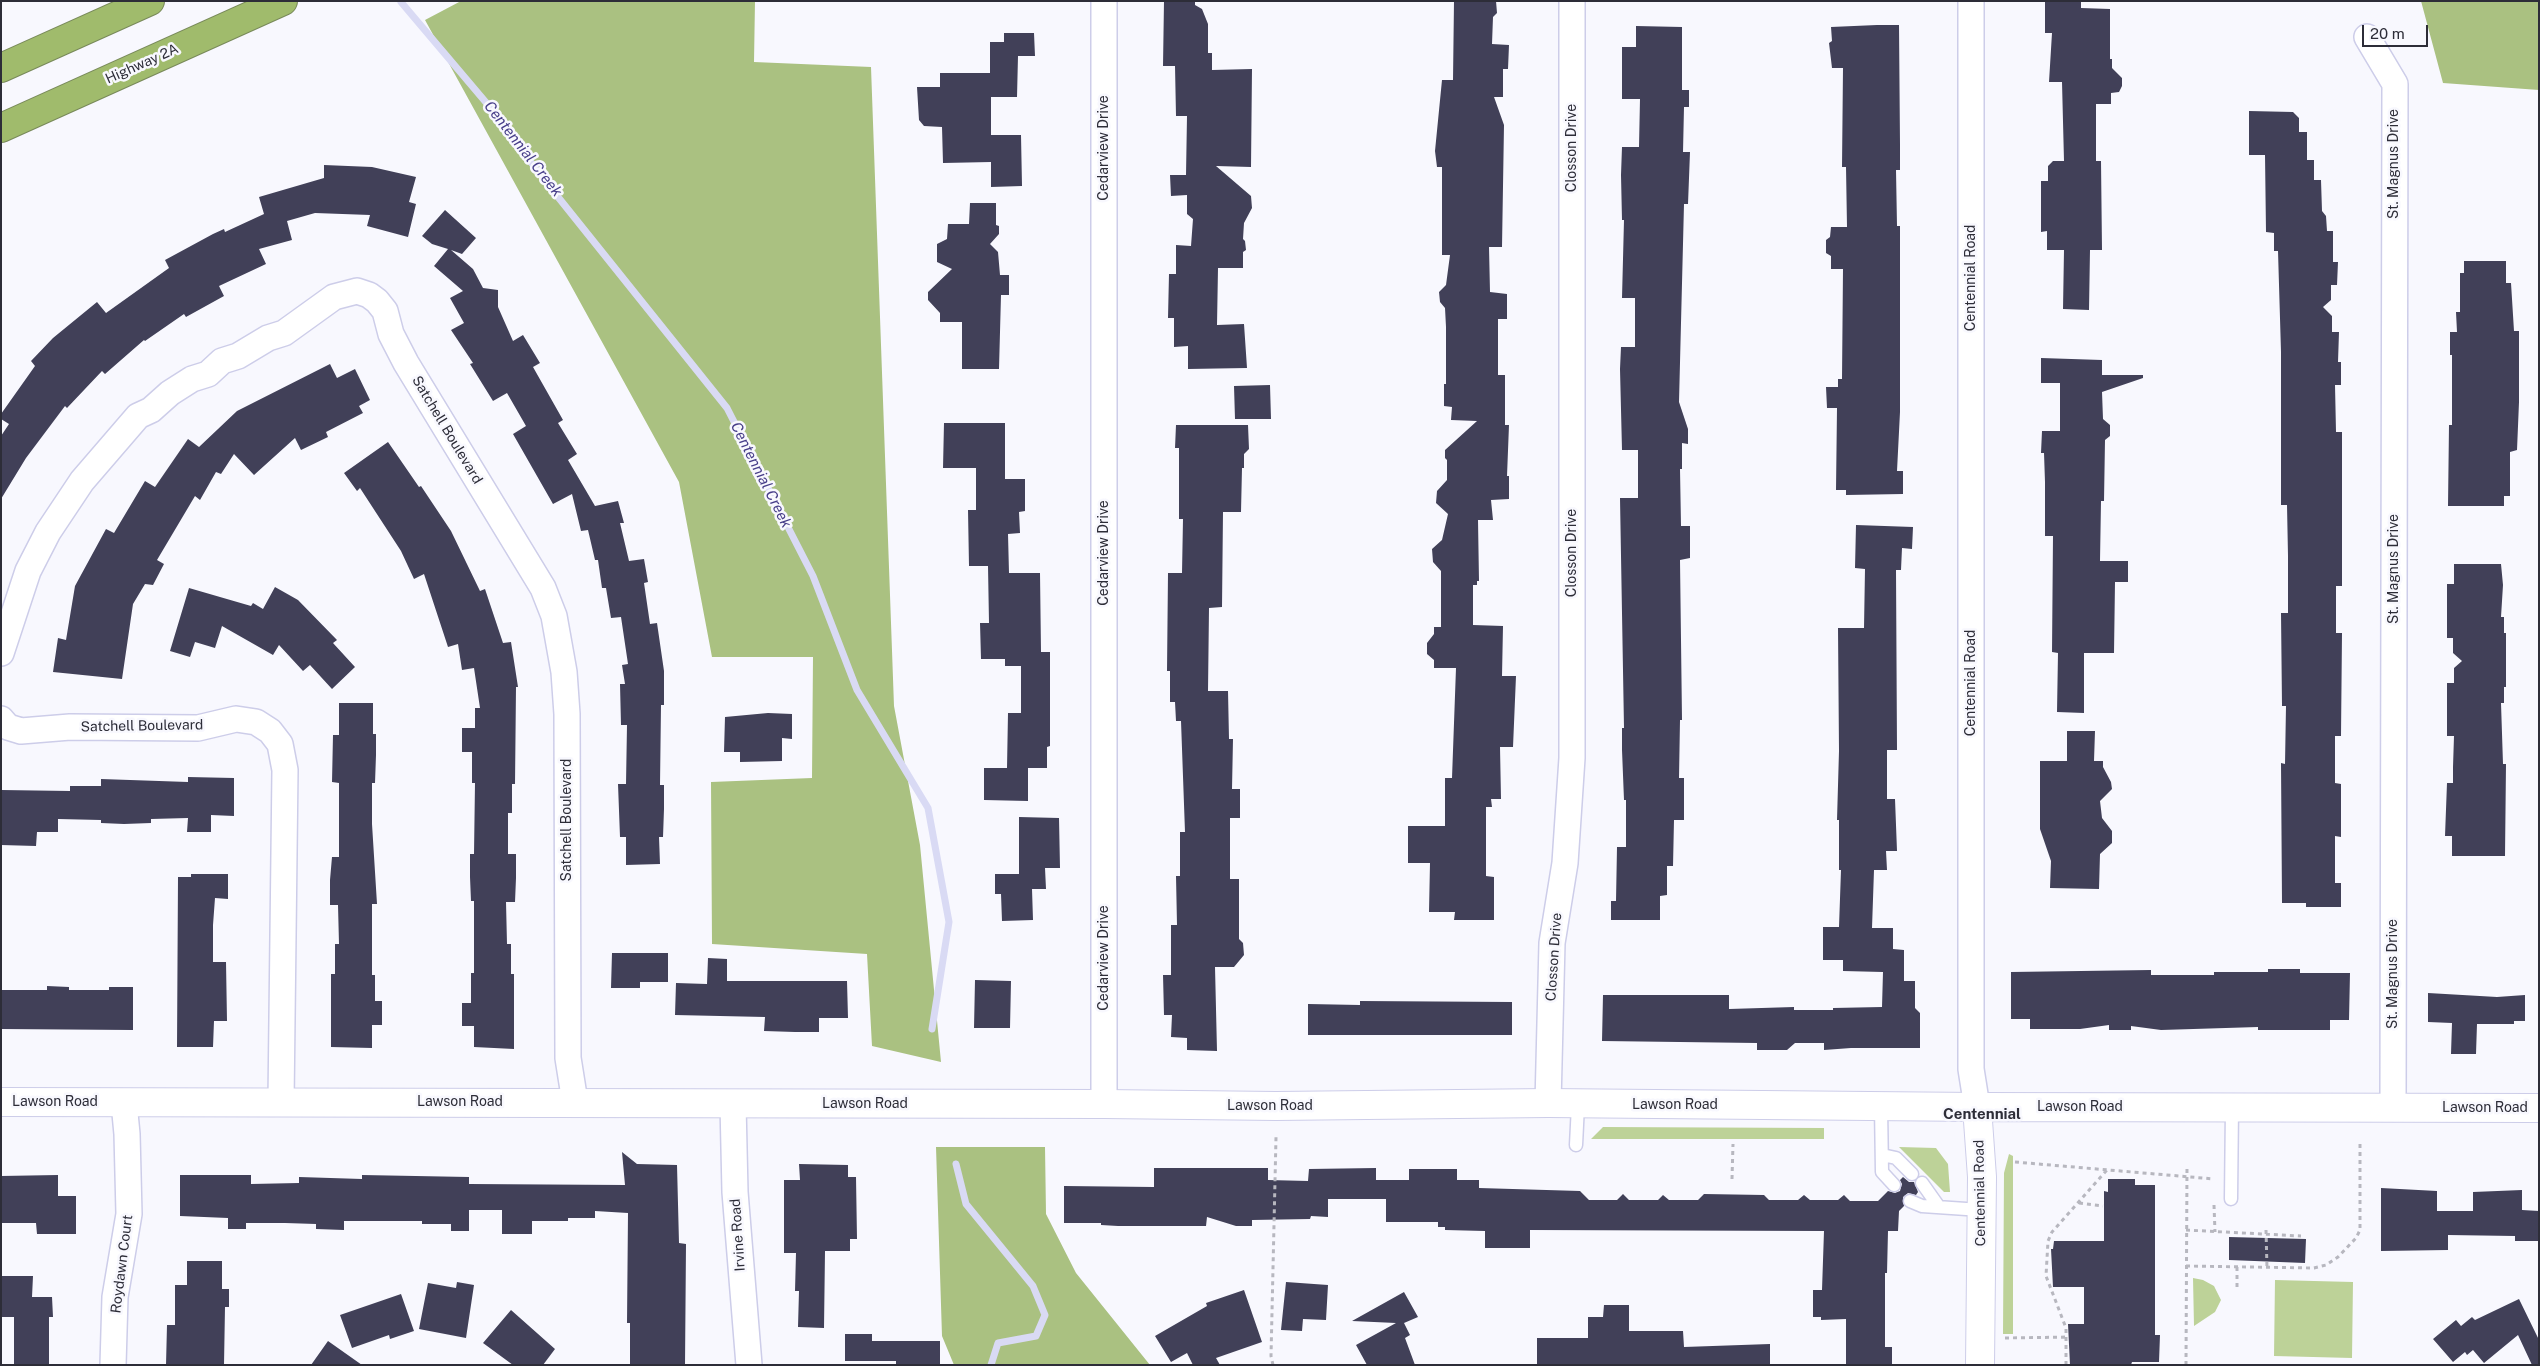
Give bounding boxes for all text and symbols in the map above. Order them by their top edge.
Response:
scale bar [2365,15,2431,47]
text: 20 m [2370,25,2405,42]
street label: Highway 2A [103,40,181,88]
street label: Cedarview Drive [1096,95,1112,201]
water label: Centennial Creek [480,98,566,200]
street label: Closson Drive [1564,104,1580,192]
street label: St. Magnus Drive [2386,109,2402,219]
street label: Centennial Road [1963,225,1979,331]
street label: Satchell Boulevard [408,373,486,487]
water label: Centennial Creek [727,419,795,531]
street label: Cedarview Drive [1096,500,1112,606]
street label: Closson Drive [1564,509,1580,597]
street label: St. Magnus Drive [2386,514,2402,624]
street label: Centennial Road [1963,630,1979,736]
street label: Satchell Boulevard [80,717,204,735]
street label: Satchell Boulevard [559,759,575,881]
street label: Cedarview Drive [1096,905,1112,1011]
street label: Closson Drive [1543,912,1565,1002]
street label: St. Magnus Drive [2385,919,2401,1029]
street label: Lawson Road [12,1094,98,1110]
street label: Lawson Road [417,1094,503,1110]
street label: Lawson Road [822,1096,908,1112]
street label: Lawson Road [1632,1097,1718,1113]
street label: Lawson Road [1227,1098,1313,1114]
street label: Lawson Road [2037,1099,2123,1115]
street label: Lawson Road [2442,1100,2528,1116]
district label: Centennial [1943,1105,2021,1123]
street label: Centennial Road [1971,1140,1989,1246]
street label: Irvine Road [727,1198,749,1272]
street label: Roydawn Court [108,1214,136,1314]

